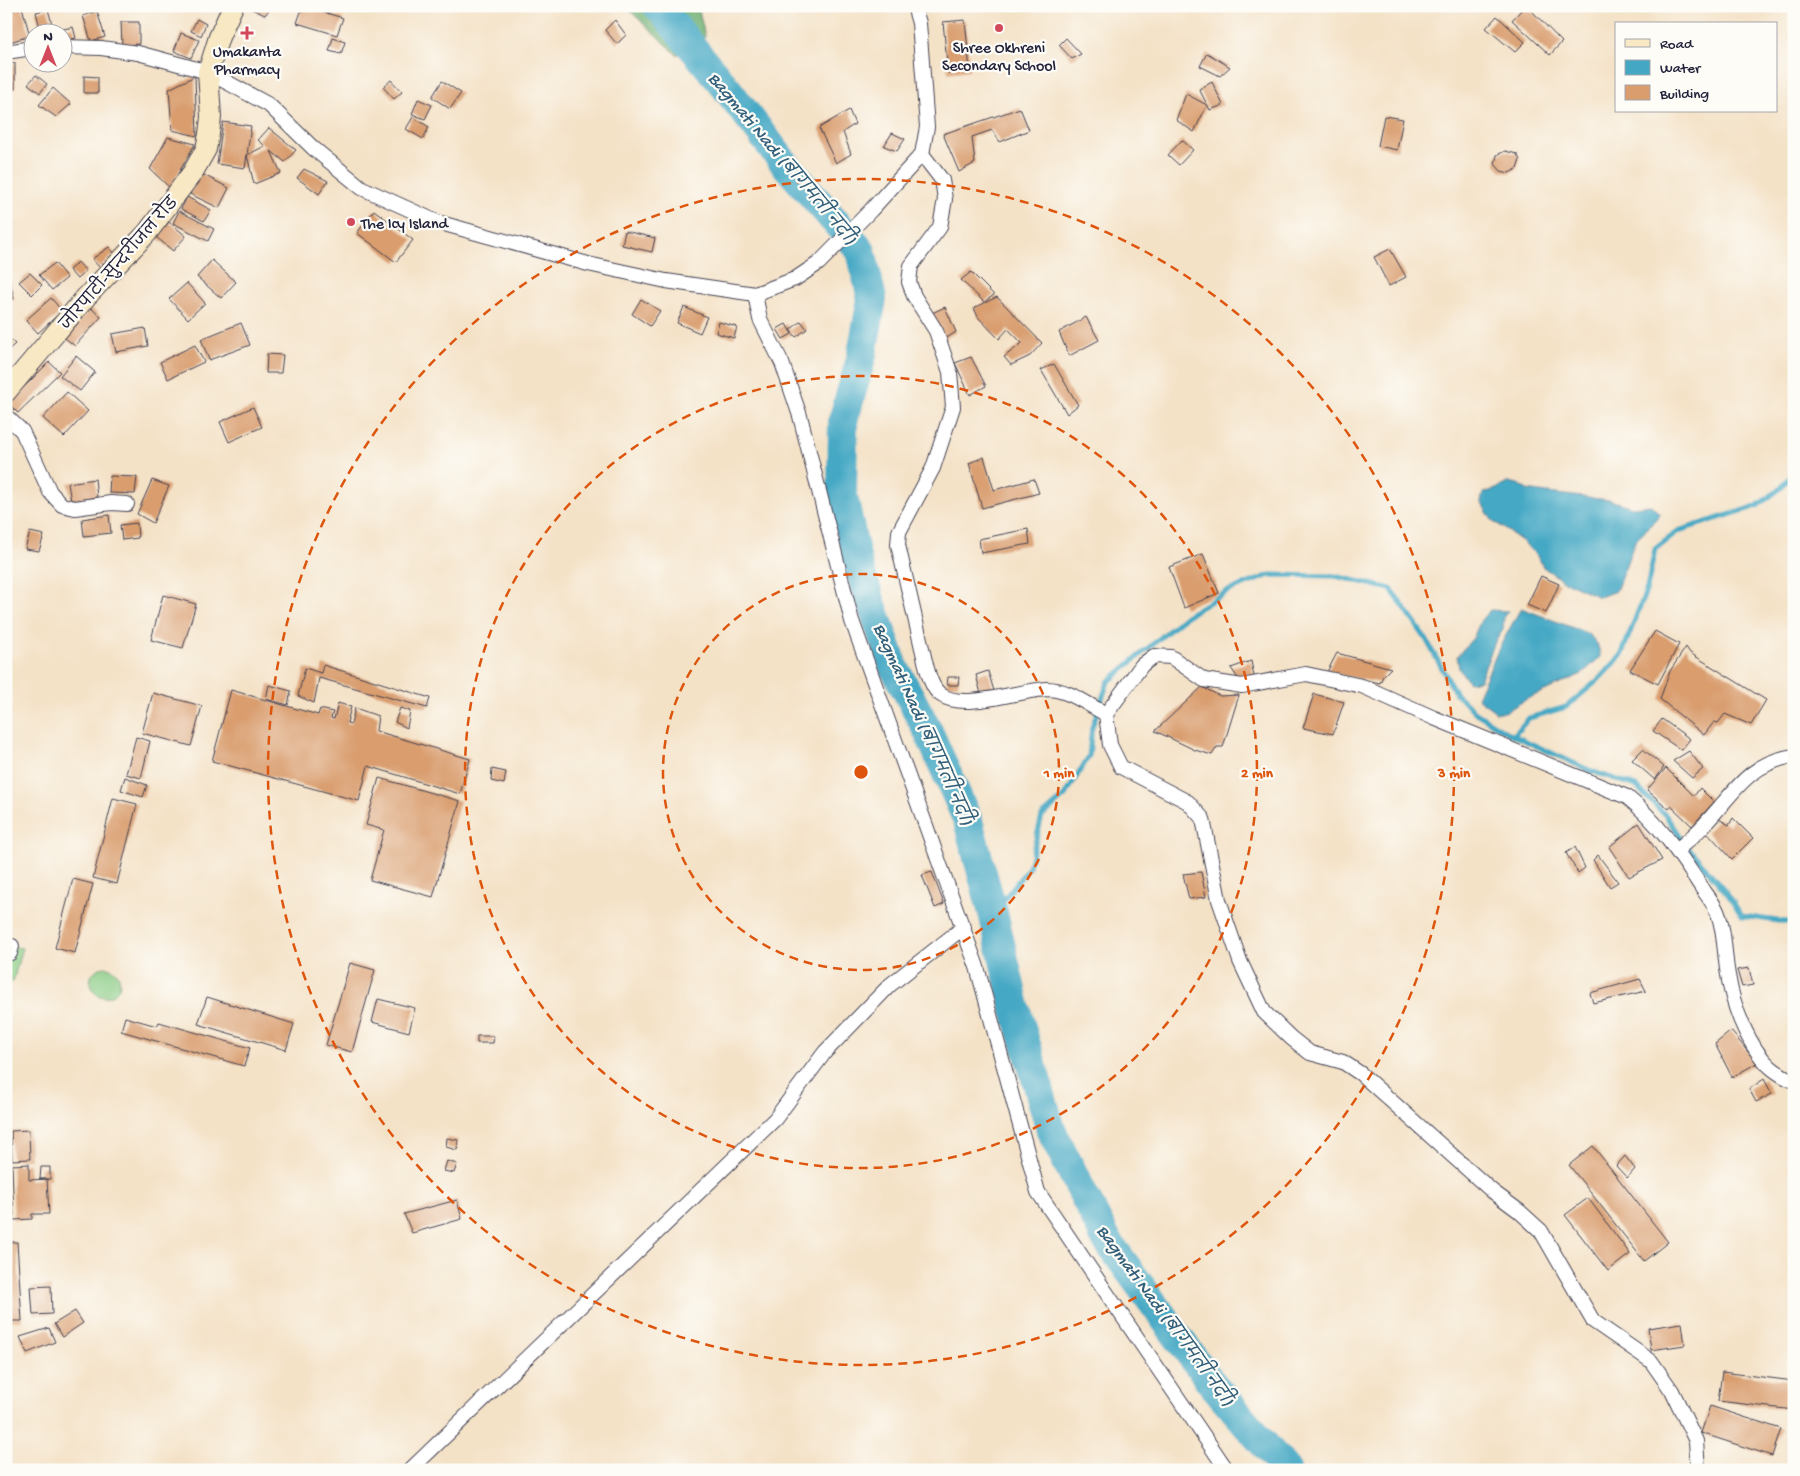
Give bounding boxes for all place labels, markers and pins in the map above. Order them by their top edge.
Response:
marker: Shree Okhreni Secondary School [993,22,1005,34]
marker: Umakanta Pharmacy [241,27,253,39]
place label: Shree Okhreni Secondary School [942,40,1056,77]
place label: Umakanta Pharmacy [213,44,282,81]
marker: The Icy Island [345,216,357,228]
place label: The Icy Island [360,216,449,235]
centre of rings [852,763,870,781]

